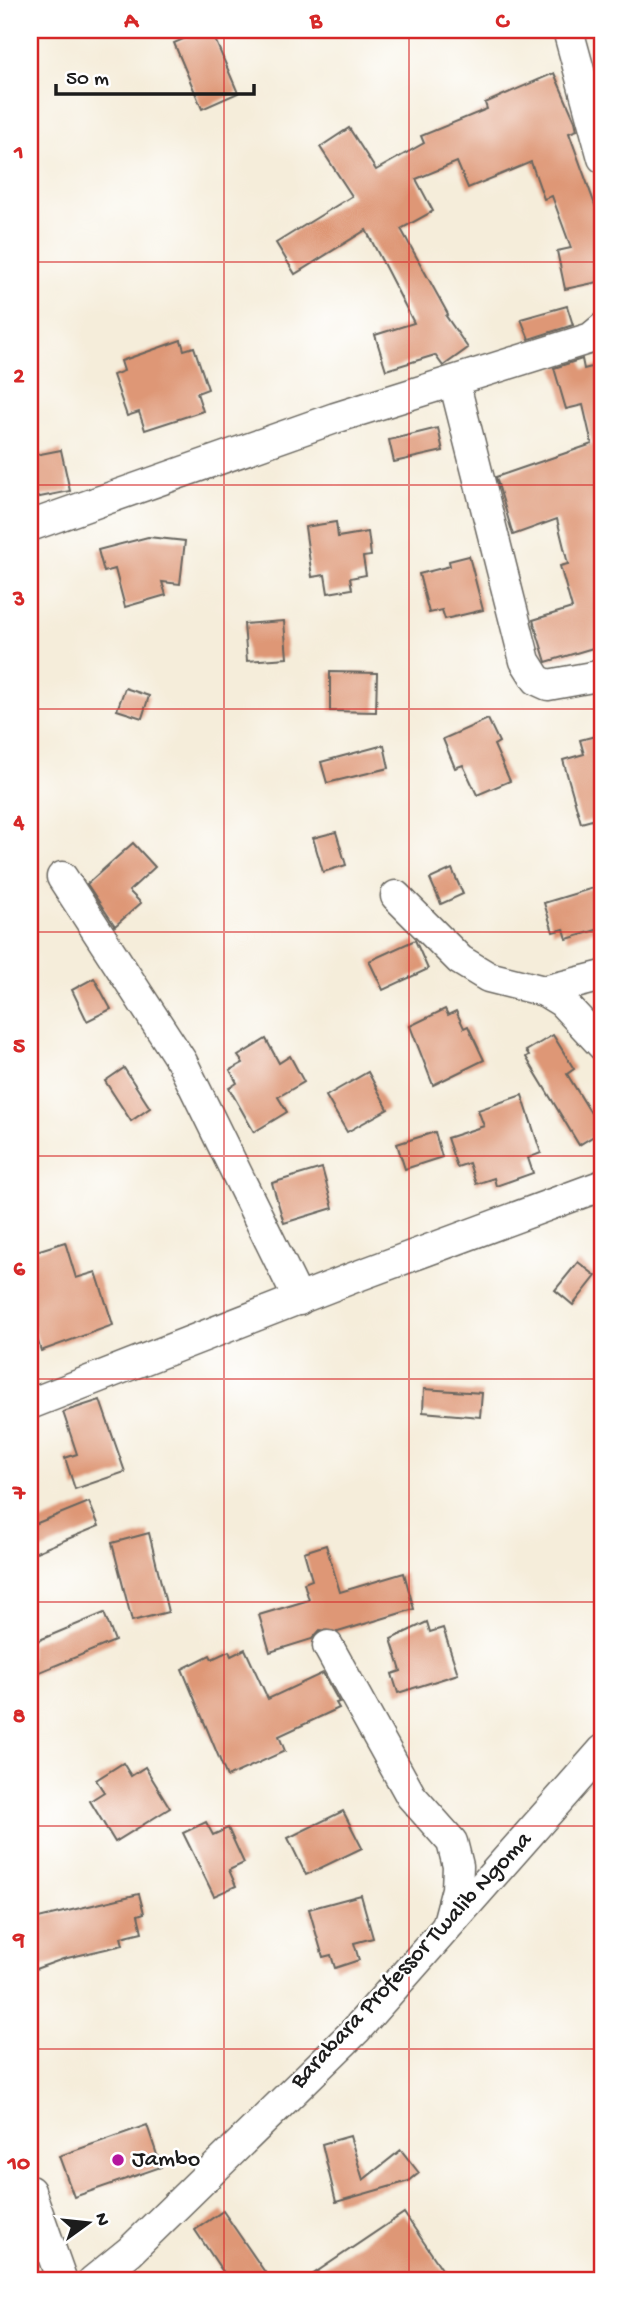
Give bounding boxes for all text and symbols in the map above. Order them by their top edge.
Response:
text: A [123,9,139,36]
text: B [309,9,323,36]
text: C [496,9,511,36]
scale bar [56,52,254,96]
text: 50 m [66,68,109,93]
text: 1 [13,140,24,167]
text: 2 [13,364,25,391]
text: 3 [12,587,25,614]
text: 4 [13,810,25,837]
text: 5 [13,1034,25,1061]
text: 6 [13,1257,26,1284]
text: 7 [12,1481,26,1508]
text: 8 [13,1704,26,1731]
street label: Barabara Professor Twalib Ngoma [284,1826,539,2096]
text: 9 [12,1927,25,1954]
place label: Jambo [132,2146,200,2175]
text: 10 [7,2151,30,2178]
marker: Jambo [110,2152,126,2168]
north arrow [52,2188,122,2258]
text: N [88,2211,114,2228]

